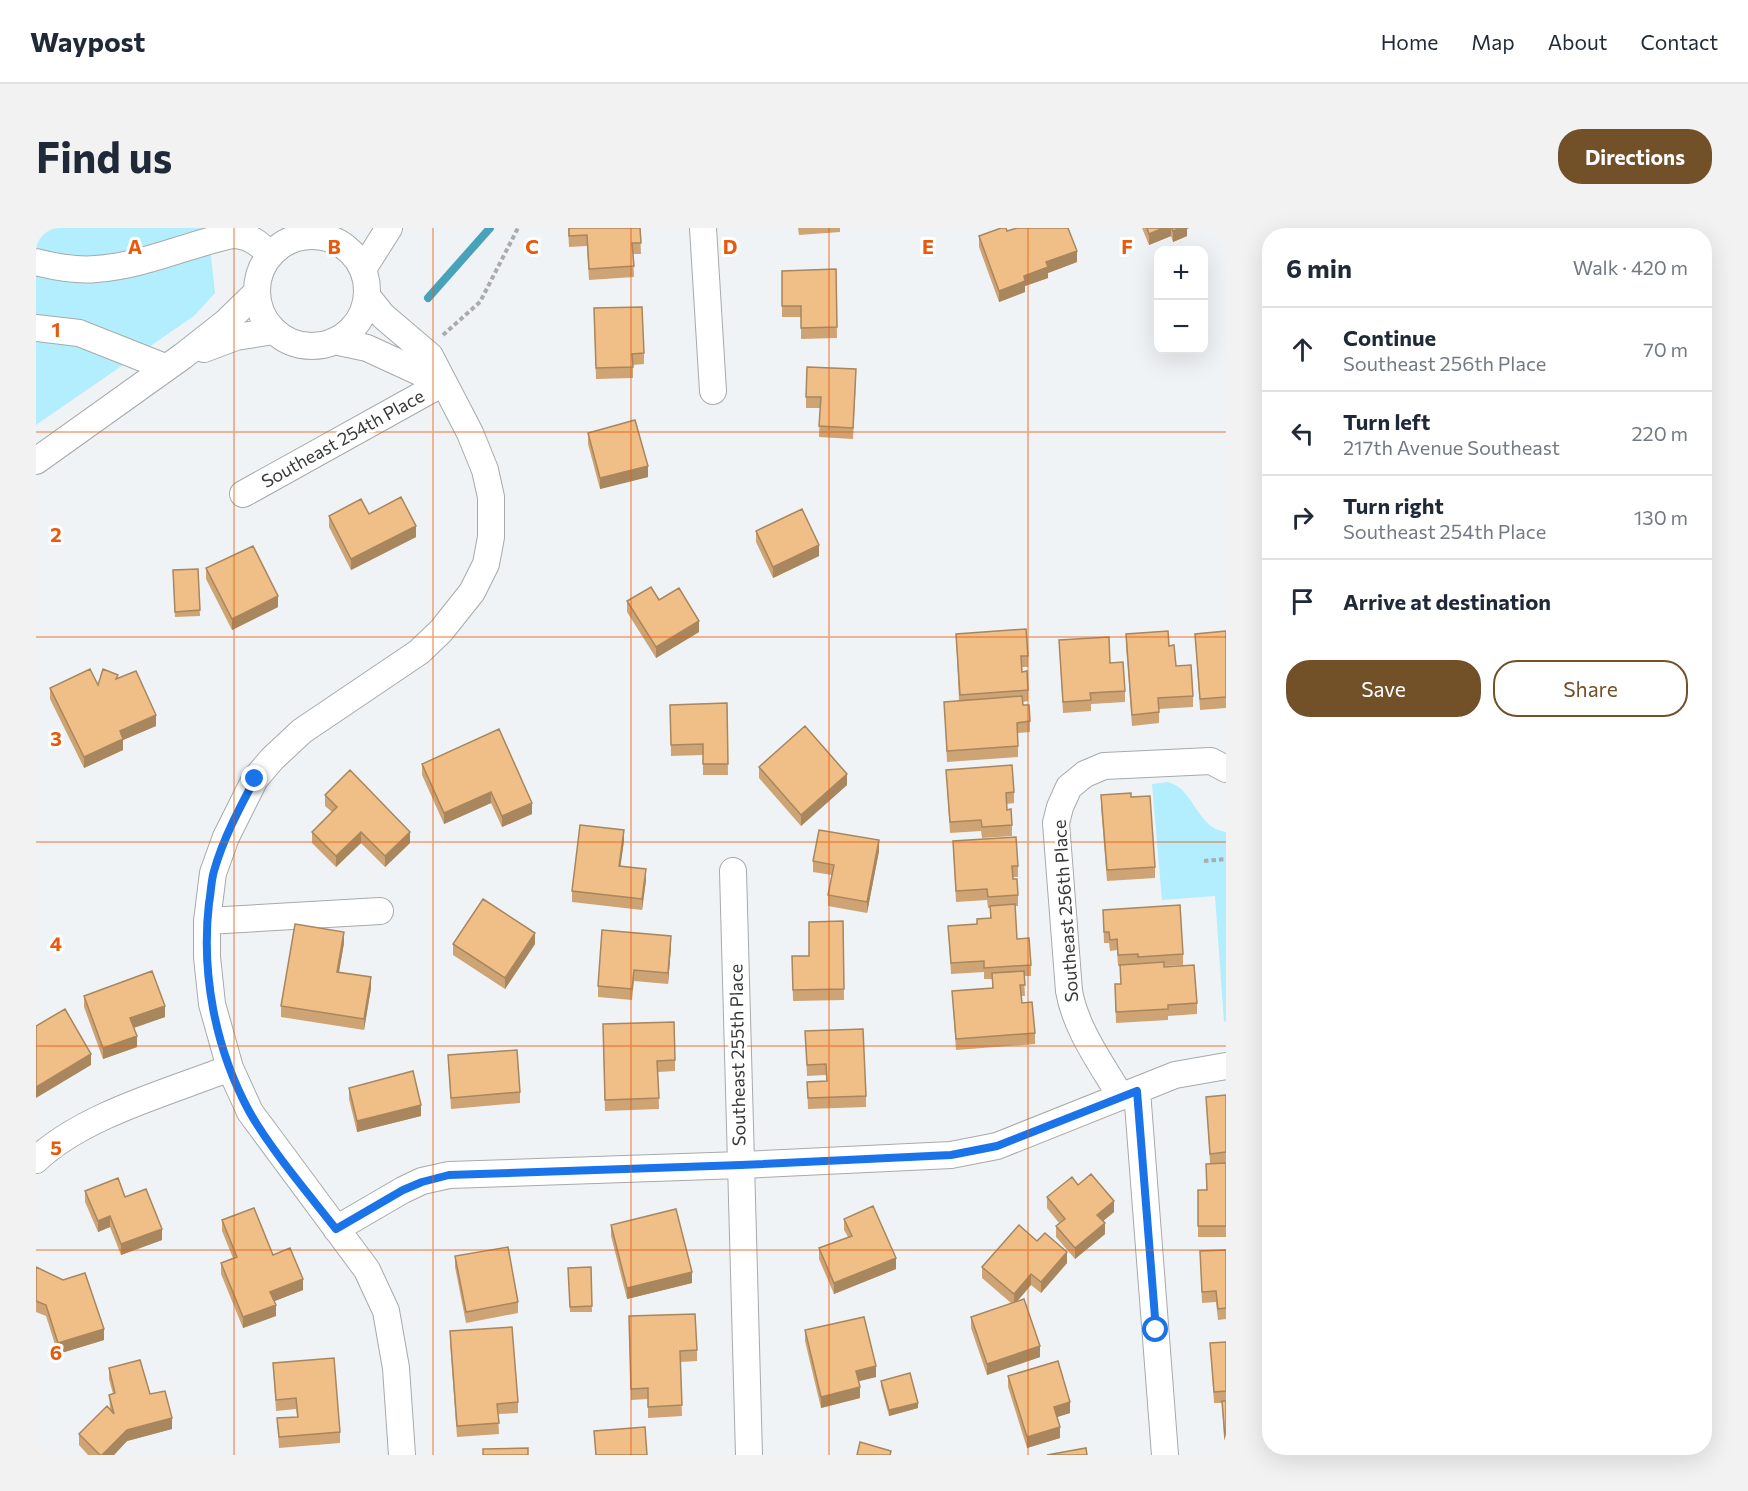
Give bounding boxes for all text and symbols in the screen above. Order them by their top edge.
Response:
text: Waypost [30,24,145,58]
text: Home [1381,29,1438,54]
text: Map [1471,29,1515,54]
text: About [1548,29,1607,54]
text: Contact [1640,29,1718,54]
button: Directions [1558,129,1712,184]
text: Find us [36,130,172,182]
text: A [128,234,142,258]
text: B [327,234,341,258]
text: C [525,234,539,258]
text: D [723,234,737,258]
text: E [922,234,934,258]
text: F [1121,234,1133,258]
map controls [1154,246,1208,354]
button: + [1154,246,1208,300]
text: 6 min [1286,252,1352,283]
text: Walk · 420 m [1573,255,1688,279]
button: − [1154,300,1208,354]
text: 1 [51,317,61,341]
text: Continue [1343,324,1436,351]
icon: ahead [1286,333,1319,366]
text: 70 m [1643,337,1688,361]
text: Southeast 256th Place [1343,351,1546,375]
street label: Southeast 254th Place [257,384,428,492]
text: Turn left [1343,408,1430,435]
icon: left [1286,417,1319,450]
text: 220 m [1632,421,1688,445]
text: 217th Avenue Southeast [1343,435,1560,459]
text: Turn right [1343,492,1444,519]
icon: right [1286,501,1319,534]
text: 130 m [1634,505,1688,529]
text: Southeast 254th Place [1343,519,1546,543]
text: 2 [50,522,62,546]
icon: arrive [1286,585,1319,618]
text: Arrive at destination [1343,588,1551,615]
button: Save [1286,660,1481,717]
button: Share [1493,660,1688,717]
text: 3 [50,726,62,750]
route end [241,765,267,791]
street label: Southeast 256th Place [1048,819,1082,1003]
text: 4 [50,931,62,955]
street label: Southeast 255th Place [724,964,750,1146]
text: 5 [50,1135,62,1159]
route start [1142,1316,1168,1342]
text: 6 [50,1340,62,1364]

